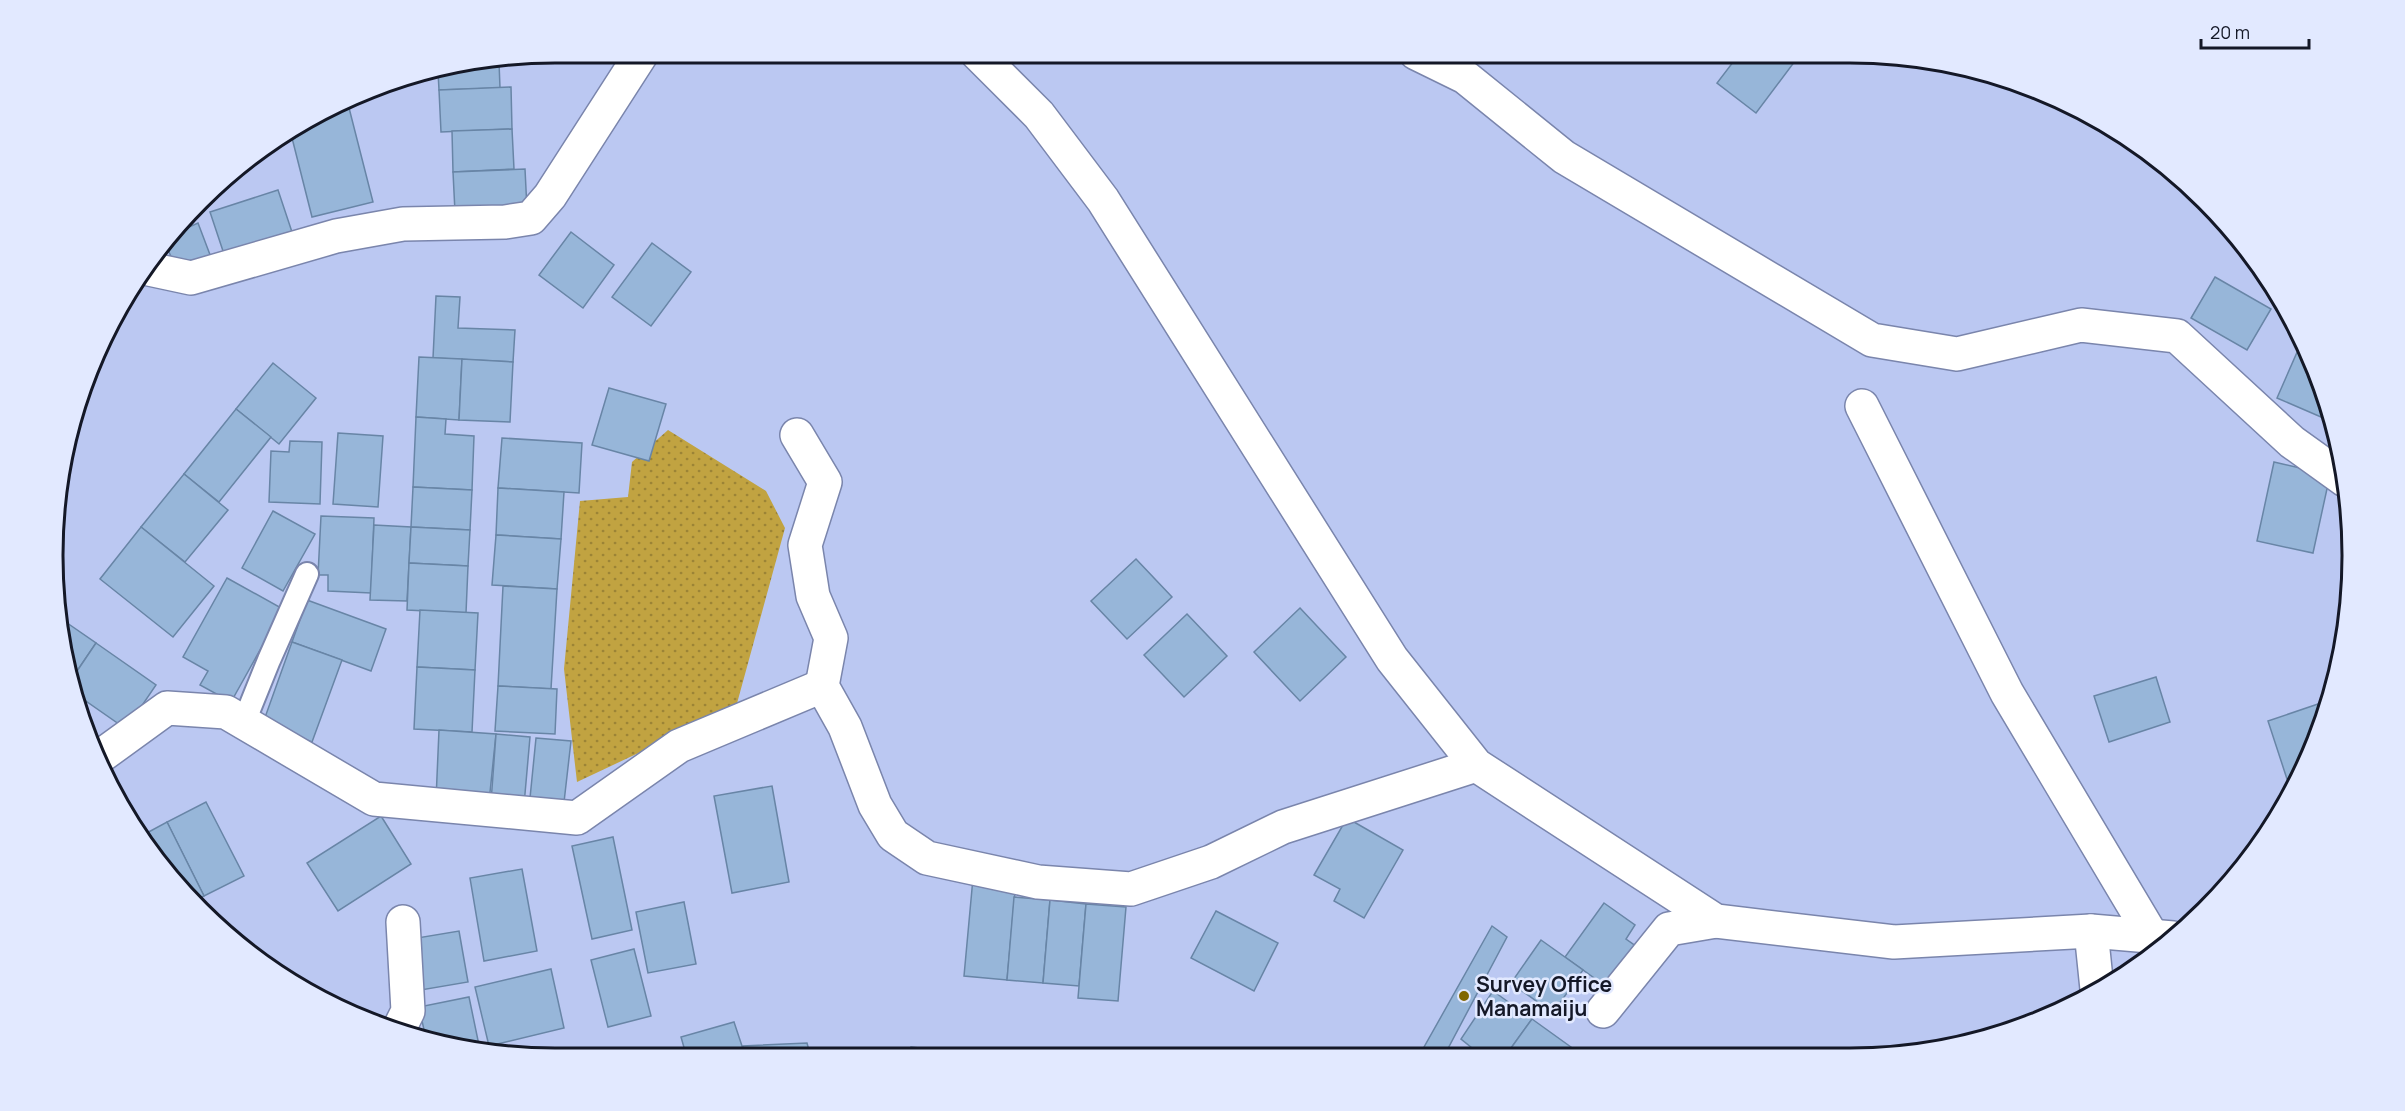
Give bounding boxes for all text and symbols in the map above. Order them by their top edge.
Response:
scale bar [2201,12,2309,50]
text: 20 m [2210,20,2250,44]
place label: Survey Office Manamaiju [1476,970,1612,1022]
marker: Survey Office Manamaiju [1457,989,1471,1003]

